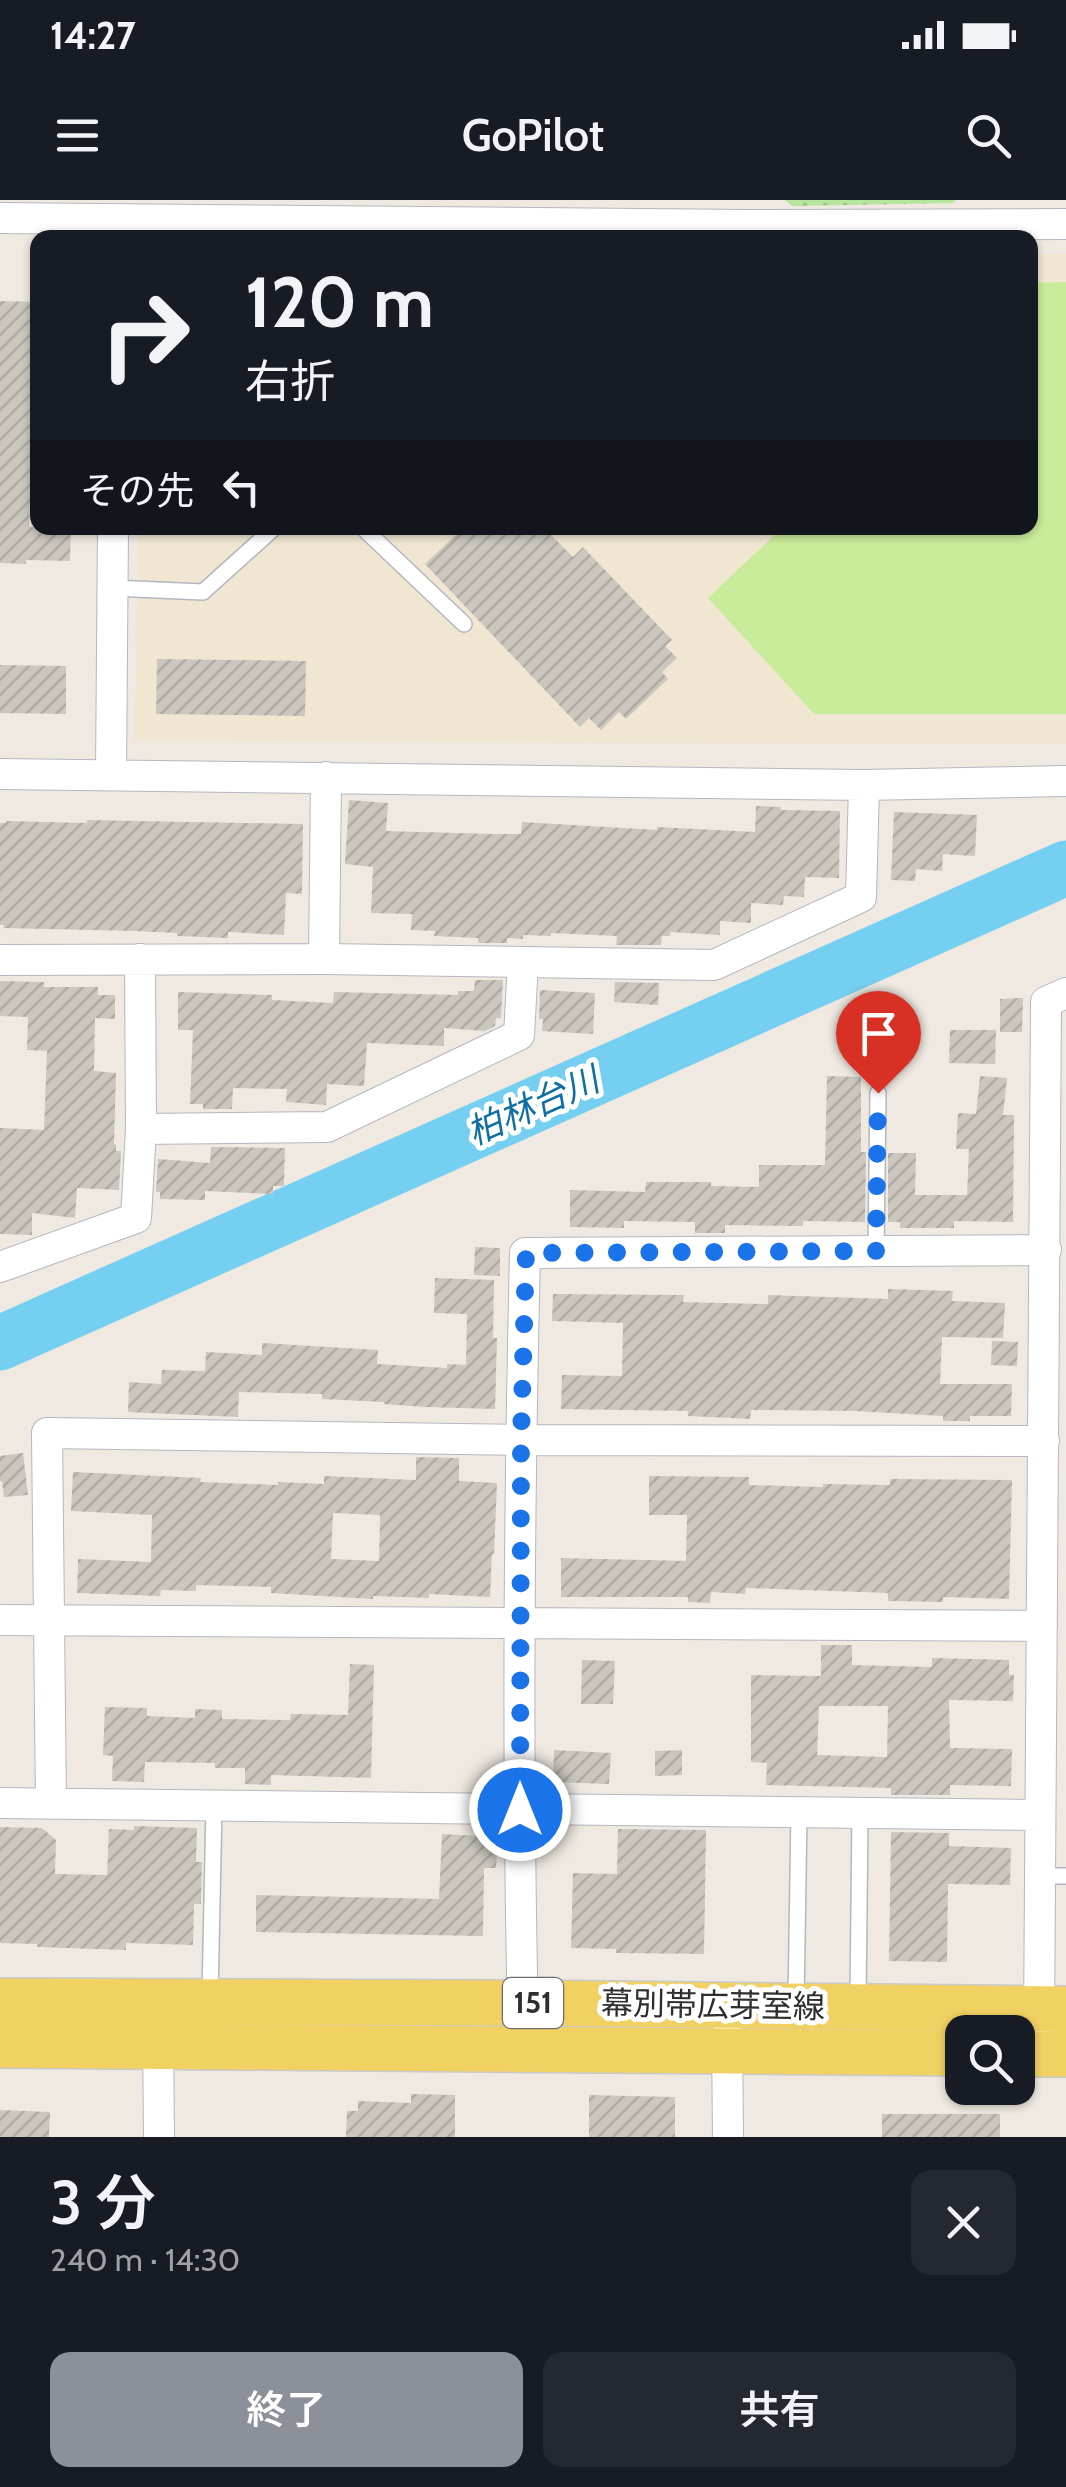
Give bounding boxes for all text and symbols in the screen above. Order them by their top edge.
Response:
text: 14:27 [50,12,136,59]
icon: menu [50,108,105,163]
text: GoPilot [462,108,604,162]
icon: search [961,108,1016,163]
text: 120 m [245,259,434,345]
icon: right [80,270,210,400]
text: 右折 [245,354,335,408]
icon: left [214,460,269,515]
text: その先 [80,467,194,514]
pin [836,991,921,1094]
icon: arrive [851,1006,906,1061]
water label: 柏林台川 [460,1056,609,1154]
position arrow [468,1758,572,1862]
road number: 151 [503,1978,563,2028]
street label: 幕別帯広芽室線 [601,1983,825,2026]
map controls [945,2015,1035,2105]
button: search [945,2015,1035,2105]
text: 3 分 [50,2166,156,2239]
button: close [911,2170,1016,2275]
text: 240 m · 14:30 [50,2240,240,2279]
button: 終了 [50,2352,523,2467]
button: 共有 [543,2352,1016,2467]

